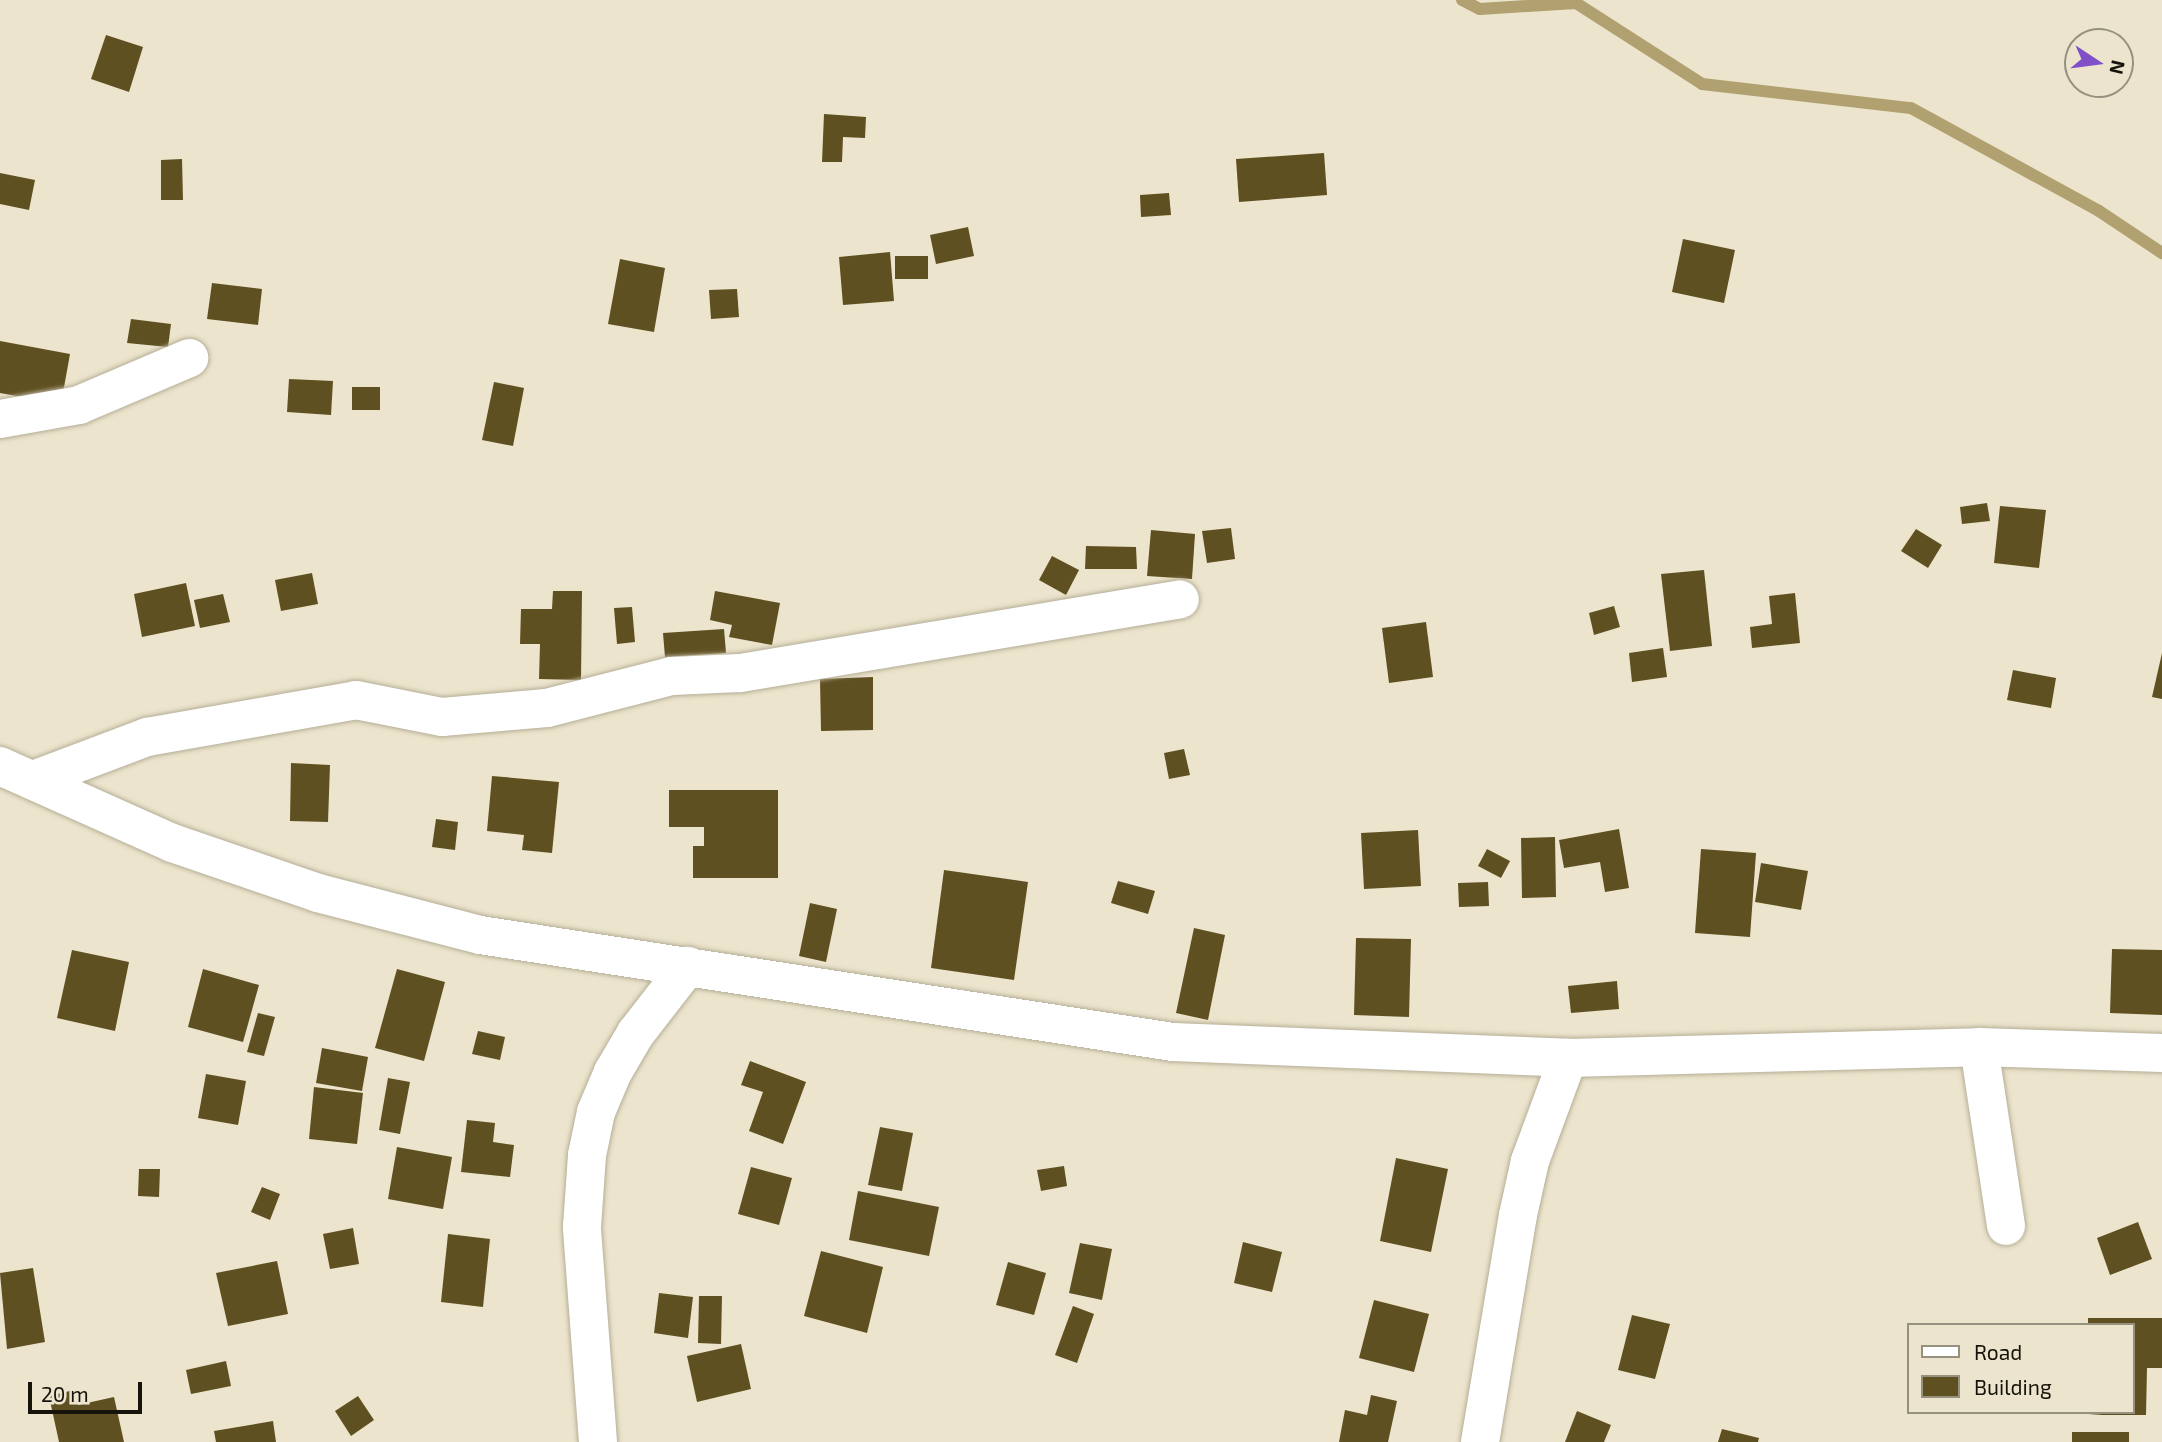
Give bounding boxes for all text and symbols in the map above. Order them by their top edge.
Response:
north arrow [2064,28,2134,98]
text: N [2105,58,2131,77]
legend [1906,1323,2134,1414]
text: Road [1974,1339,2022,1364]
scale bar [32,1368,145,1412]
text: Building [1974,1374,2052,1399]
text: 20 m [41,1381,89,1406]

